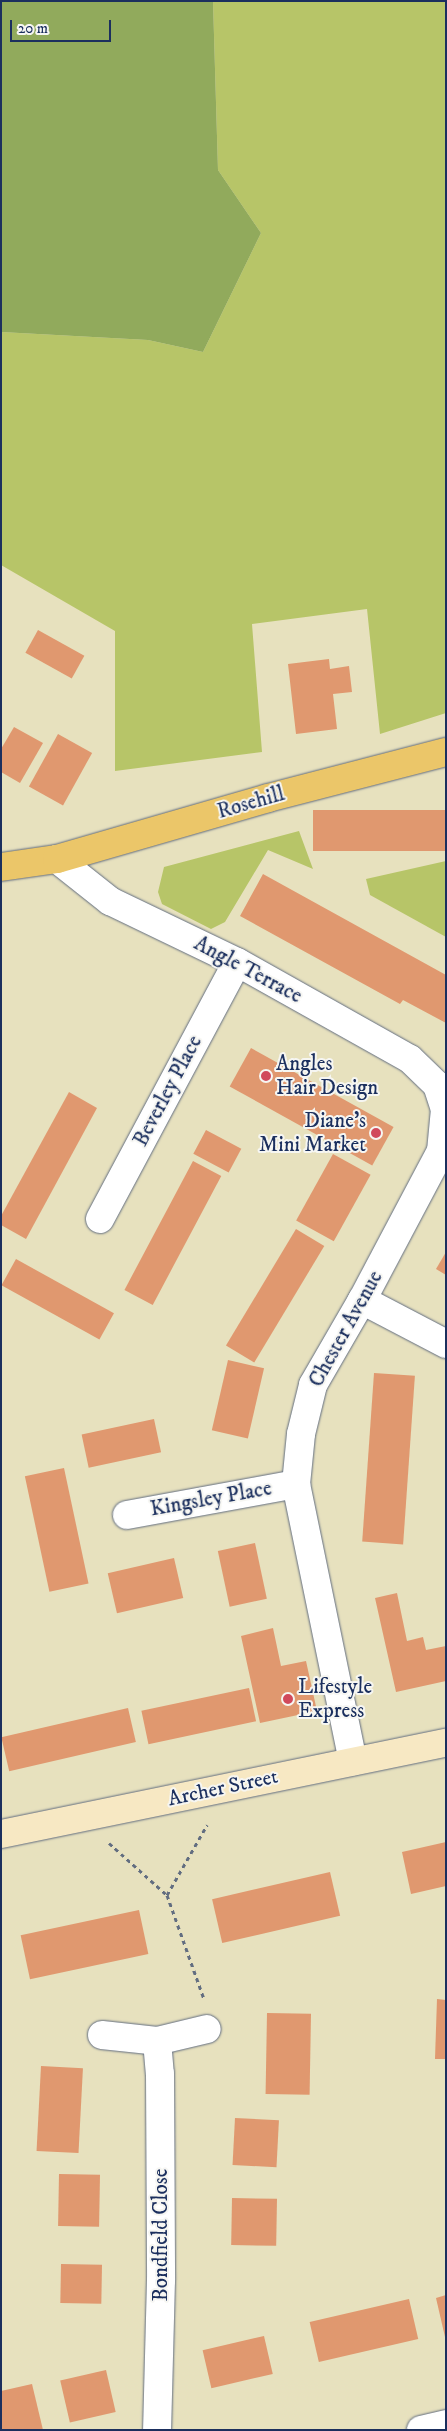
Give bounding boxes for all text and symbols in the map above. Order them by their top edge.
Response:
scale bar [12,10,114,42]
text: 20 m [18,19,48,38]
street label: Rosehill [214,781,288,825]
street label: Angle Terrace [190,931,306,1009]
street label: Beverley Place [128,1031,208,1151]
place label: Angles Hair Design [276,1051,378,1101]
marker: Angles Hair Design [260,1070,272,1082]
place label: Diane's Mini Market [259,1108,366,1158]
marker: Diane's Mini Market [370,1127,382,1139]
street label: Chester Avenue [304,1267,388,1391]
street label: Kingsley Place [148,1476,274,1522]
place label: Lifestyle Express [298,1674,372,1724]
marker: Lifestyle Express [282,1693,294,1705]
street label: Archer Street [166,1764,280,1812]
street label: Bondfield Close [148,2169,174,2301]

